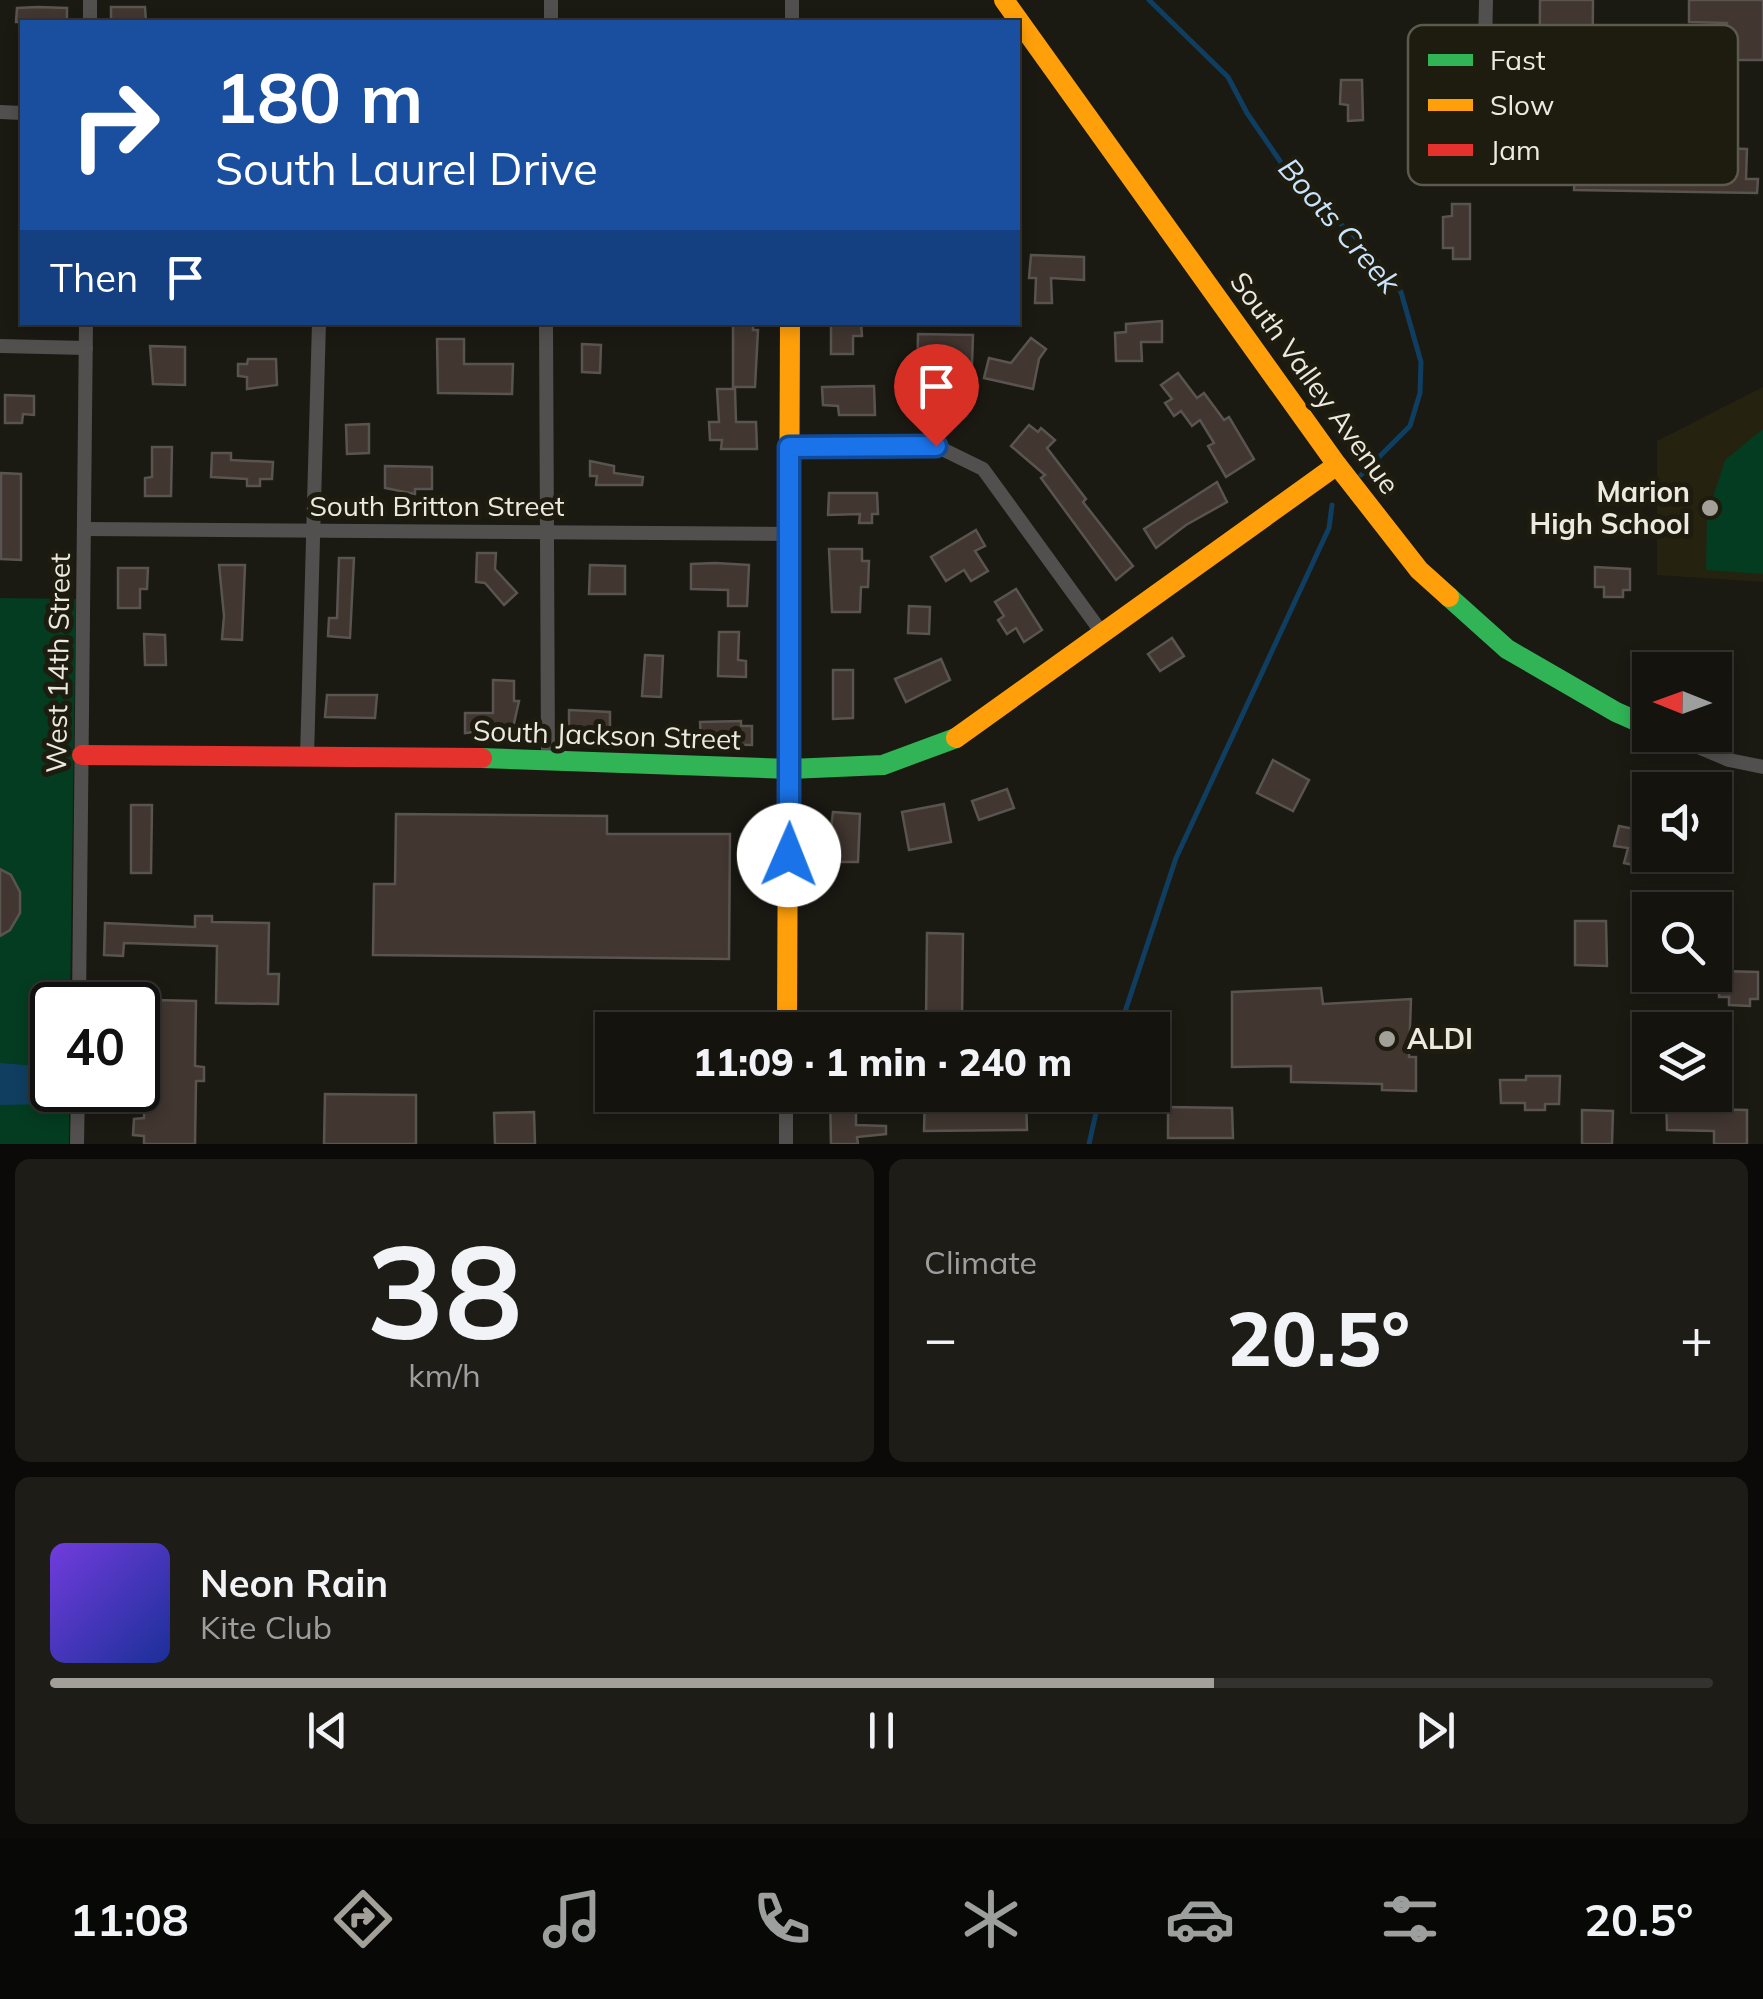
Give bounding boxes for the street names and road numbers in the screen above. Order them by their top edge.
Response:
street label: South Valley Avenue [1223,265,1408,501]
street label: South Britton Street [309,488,565,523]
street label: West 14th Street [38,552,77,773]
street label: South Jackson Street [472,712,742,757]

